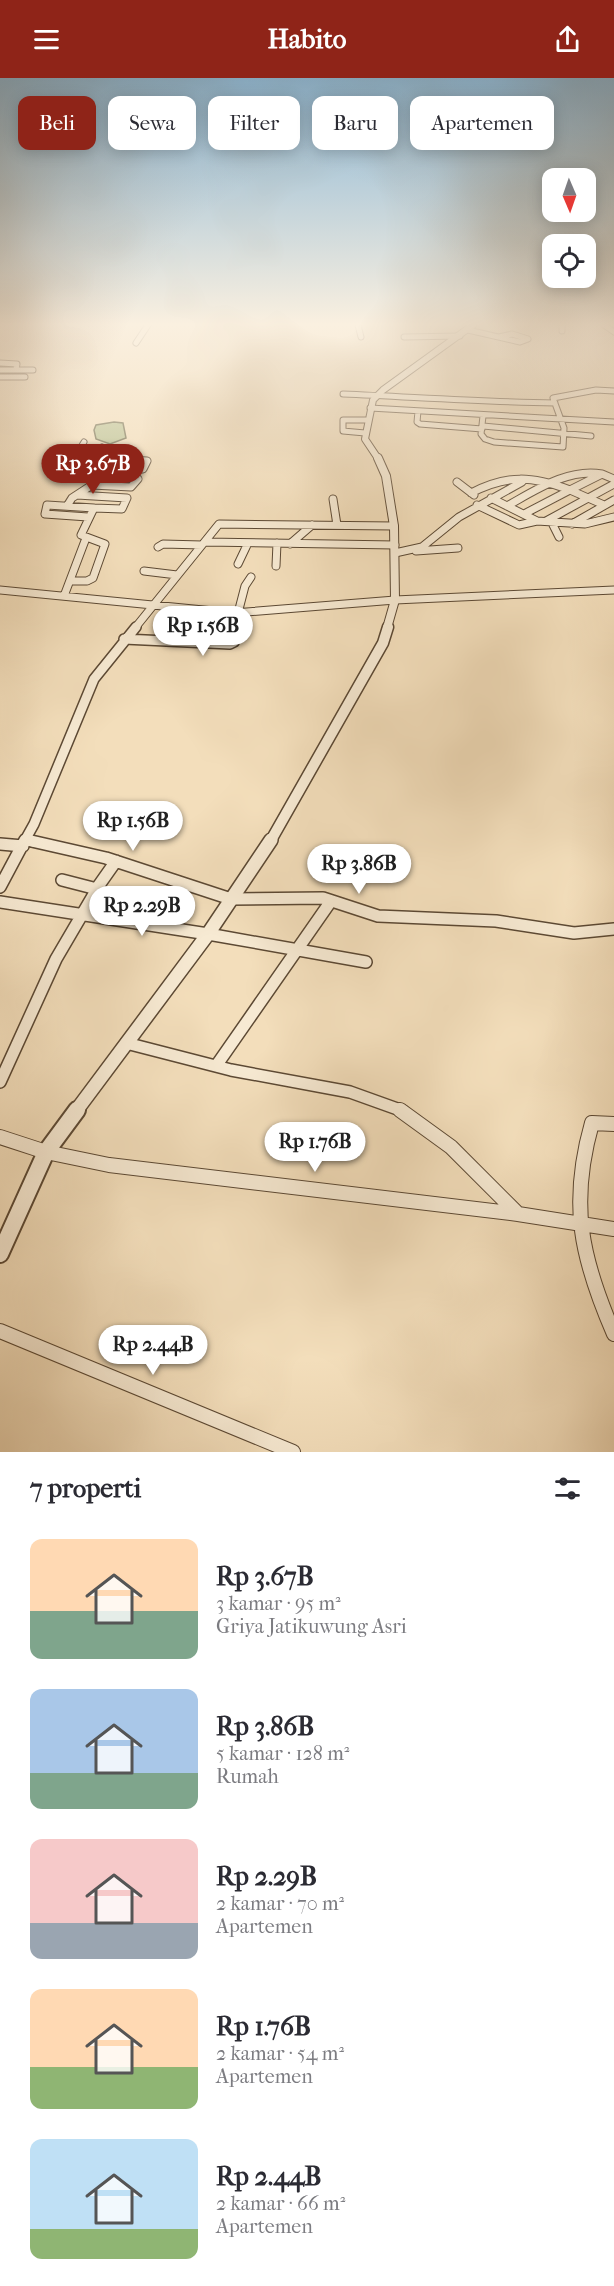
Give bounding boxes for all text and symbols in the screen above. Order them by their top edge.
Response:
icon: menu [30,23,63,56]
text: Habito [268,23,346,55]
icon: share [551,23,584,56]
chip: Beli [18,96,96,150]
chip: Sewa [108,96,196,150]
chip: Filter [208,96,300,150]
chip: Baru [312,96,398,150]
chip: Apartemen [410,96,554,150]
north arrow [542,168,596,222]
map controls [542,168,596,288]
button: locate [542,234,596,288]
pin: Rp 3.67B [31,444,155,495]
text: Rp 3.67B [55,452,131,475]
pin: Rp 1.56B [141,606,265,657]
text: Rp 1.56B [167,614,239,637]
pin: Rp 1.56B [71,801,195,852]
text: Rp 1.56B [97,809,169,832]
pin: Rp 3.86B [297,844,421,895]
text: Rp 3.86B [321,852,397,875]
pin: Rp 2.29B [80,886,204,937]
text: Rp 2.29B [103,894,181,917]
pin: Rp 1.76B [253,1122,377,1173]
text: Rp 1.76B [279,1130,352,1153]
pin: Rp 2.44B [91,1325,215,1376]
text: Rp 2.44B [113,1333,194,1356]
icon: filters [551,1472,584,1505]
text: 7 properti [30,1473,141,1504]
text: Rp 3.67B [216,1561,314,1592]
icon: home [78,1563,150,1635]
text: 3 kamar · 95 m² [216,1592,341,1615]
text: Griya Jatikuwung Asri [216,1615,407,1638]
text: Rp 3.86B [216,1711,314,1742]
icon: home [78,1713,150,1785]
text: 5 kamar · 128 m² [216,1742,349,1765]
text: Rumah [216,1765,279,1788]
text: Rp 2.29B [216,1861,317,1892]
icon: home [78,1863,150,1935]
text: 2 kamar · 70 m² [216,1892,344,1915]
text: Apartemen [216,1915,313,1938]
text: Rp 1.76B [216,2011,311,2042]
icon: home [78,2013,150,2085]
text: 2 kamar · 54 m² [216,2042,344,2065]
text: Apartemen [216,2065,313,2088]
text: Rp 2.44B [216,2161,321,2192]
icon: home [78,2163,150,2235]
text: 2 kamar · 66 m² [216,2192,345,2215]
text: Apartemen [216,2215,313,2238]

